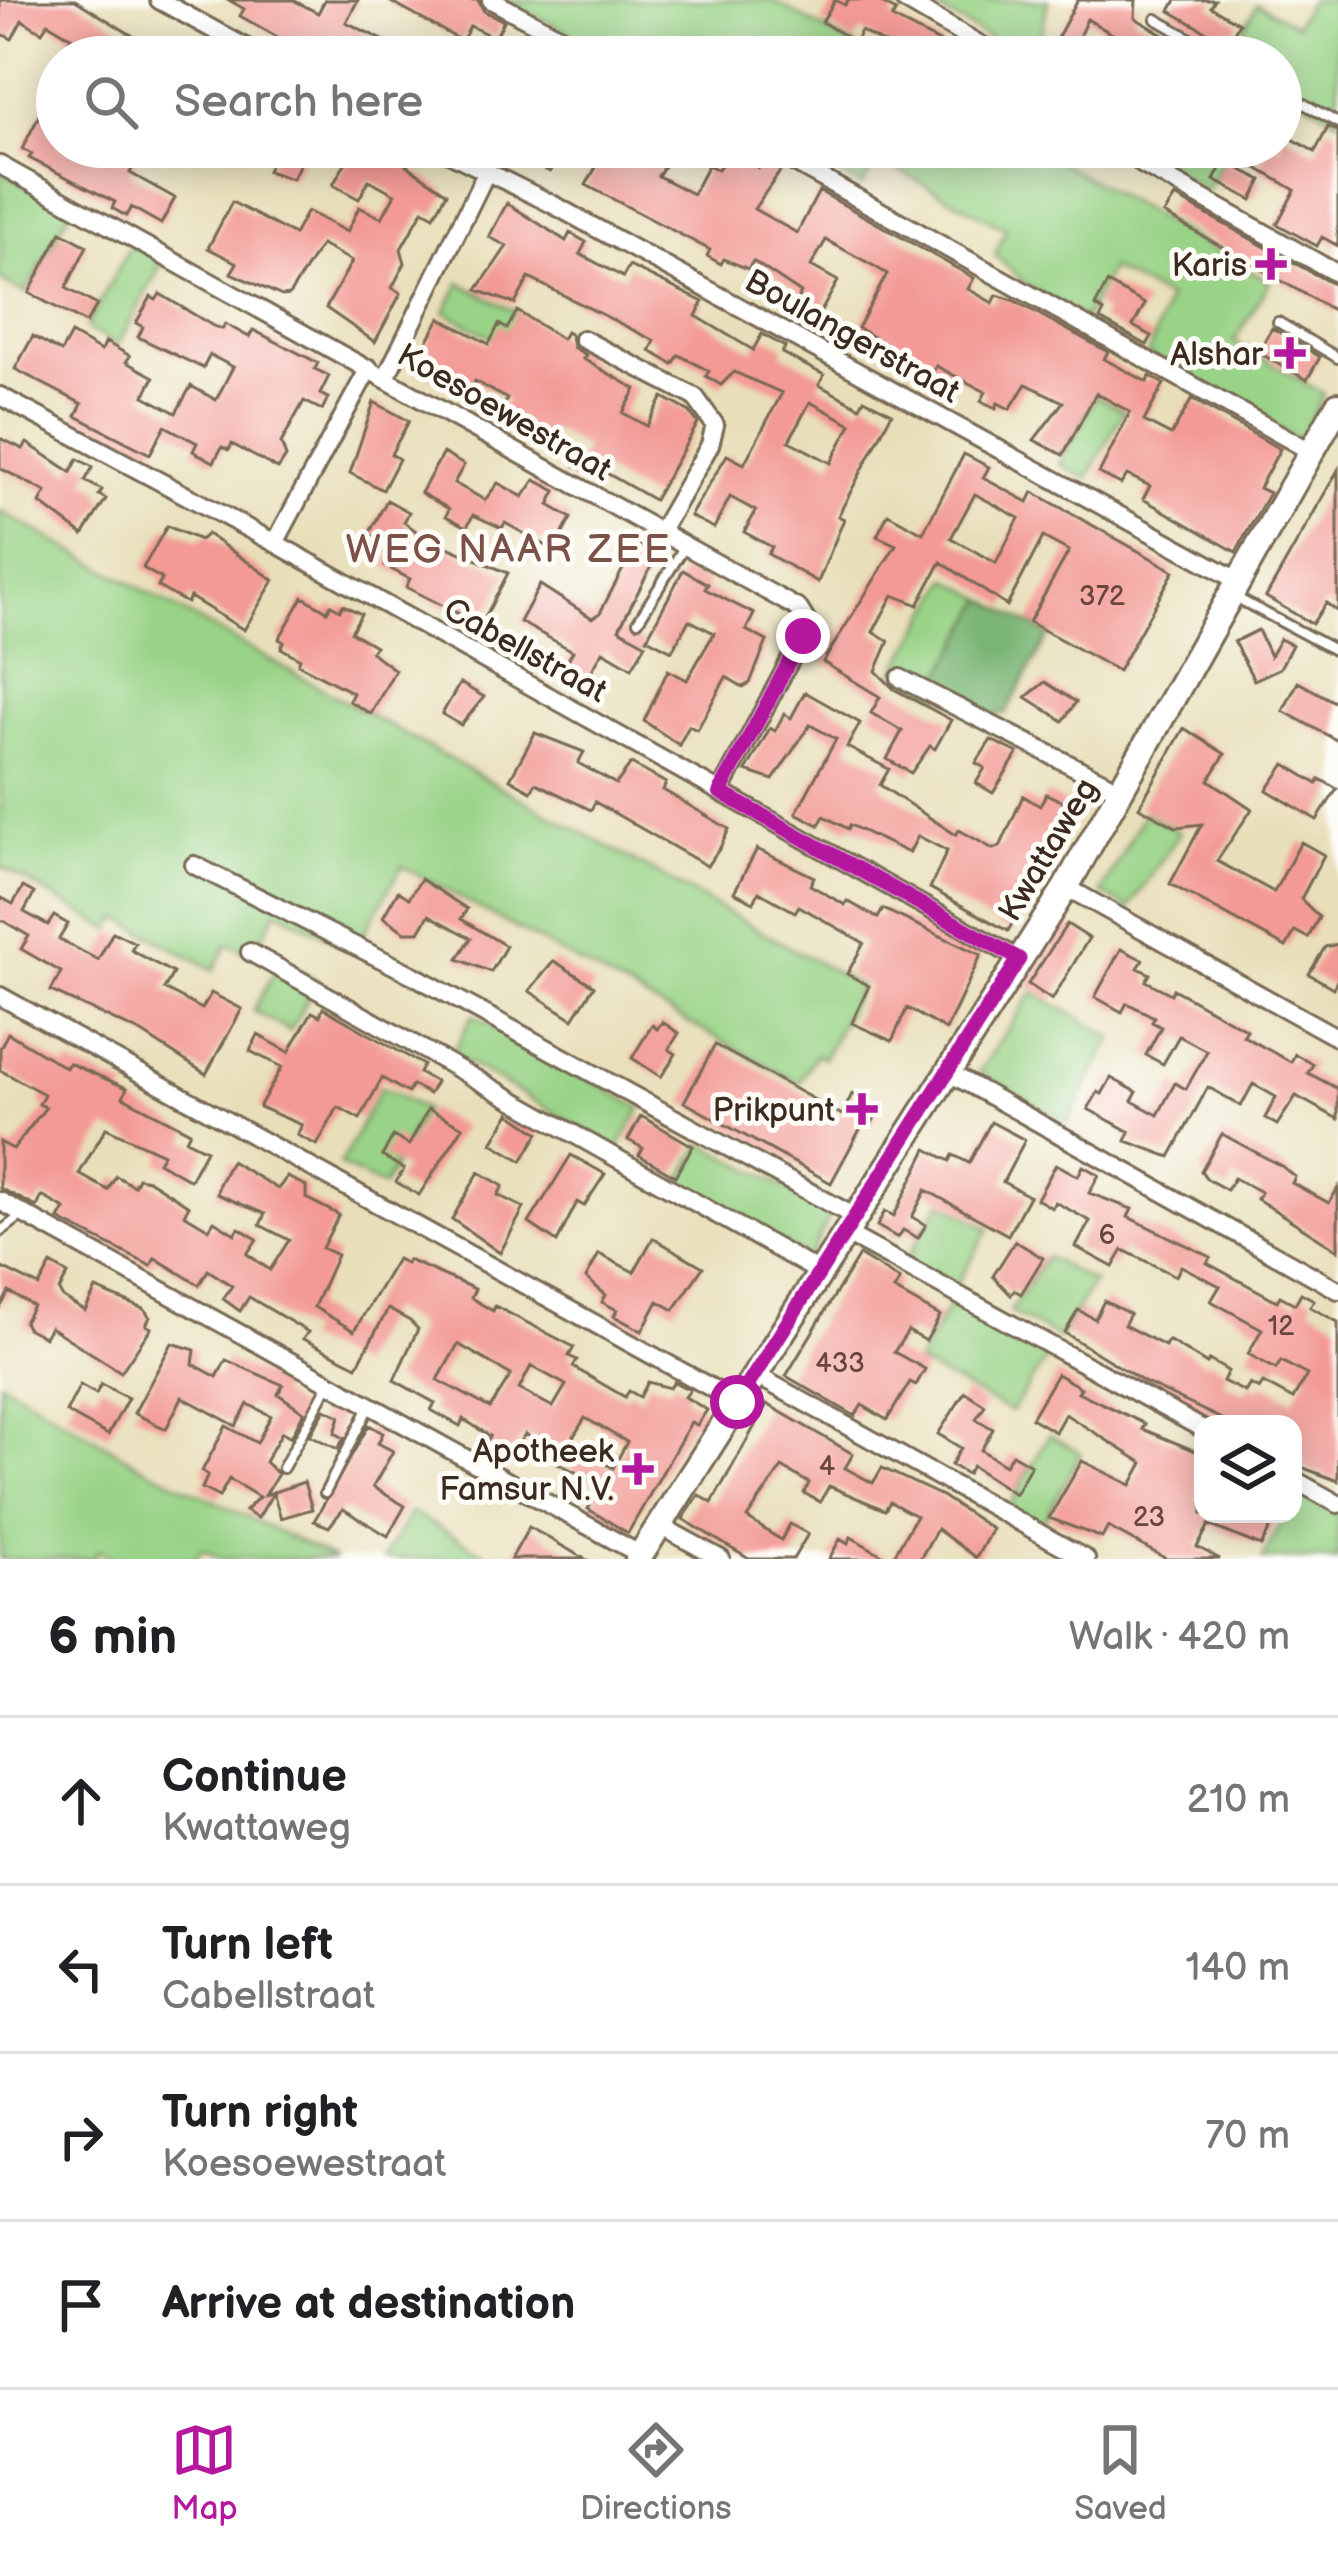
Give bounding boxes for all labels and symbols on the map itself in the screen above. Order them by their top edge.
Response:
place label: Karis [1171,246,1247,286]
marker: Karis [1258,251,1284,277]
street label: Boulangerstraat [738,261,967,412]
street label: Koesoewestraat [390,335,618,490]
place label: Alshar [1170,335,1264,375]
marker: Alshar [1274,337,1306,369]
district label: WEG NAAR ZEE [345,527,673,574]
house number: 372 [1079,581,1125,613]
street label: Cabellstraat [437,590,614,712]
route end [776,609,830,663]
street label: Kwattaweg [990,771,1107,929]
place label: Prikpunt [713,1091,835,1131]
marker: Prikpunt [846,1093,878,1125]
house number: 6 [1099,1220,1115,1252]
house number: 12 [1268,1311,1294,1343]
house number: 433 [815,1348,865,1380]
route start [710,1375,764,1429]
place label: Apotheek Famsur N.V. [439,1432,615,1510]
house number: 4 [819,1451,836,1483]
marker: Apotheek Famsur N.V. [625,1456,651,1482]
house number: 23 [1133,1502,1165,1534]

